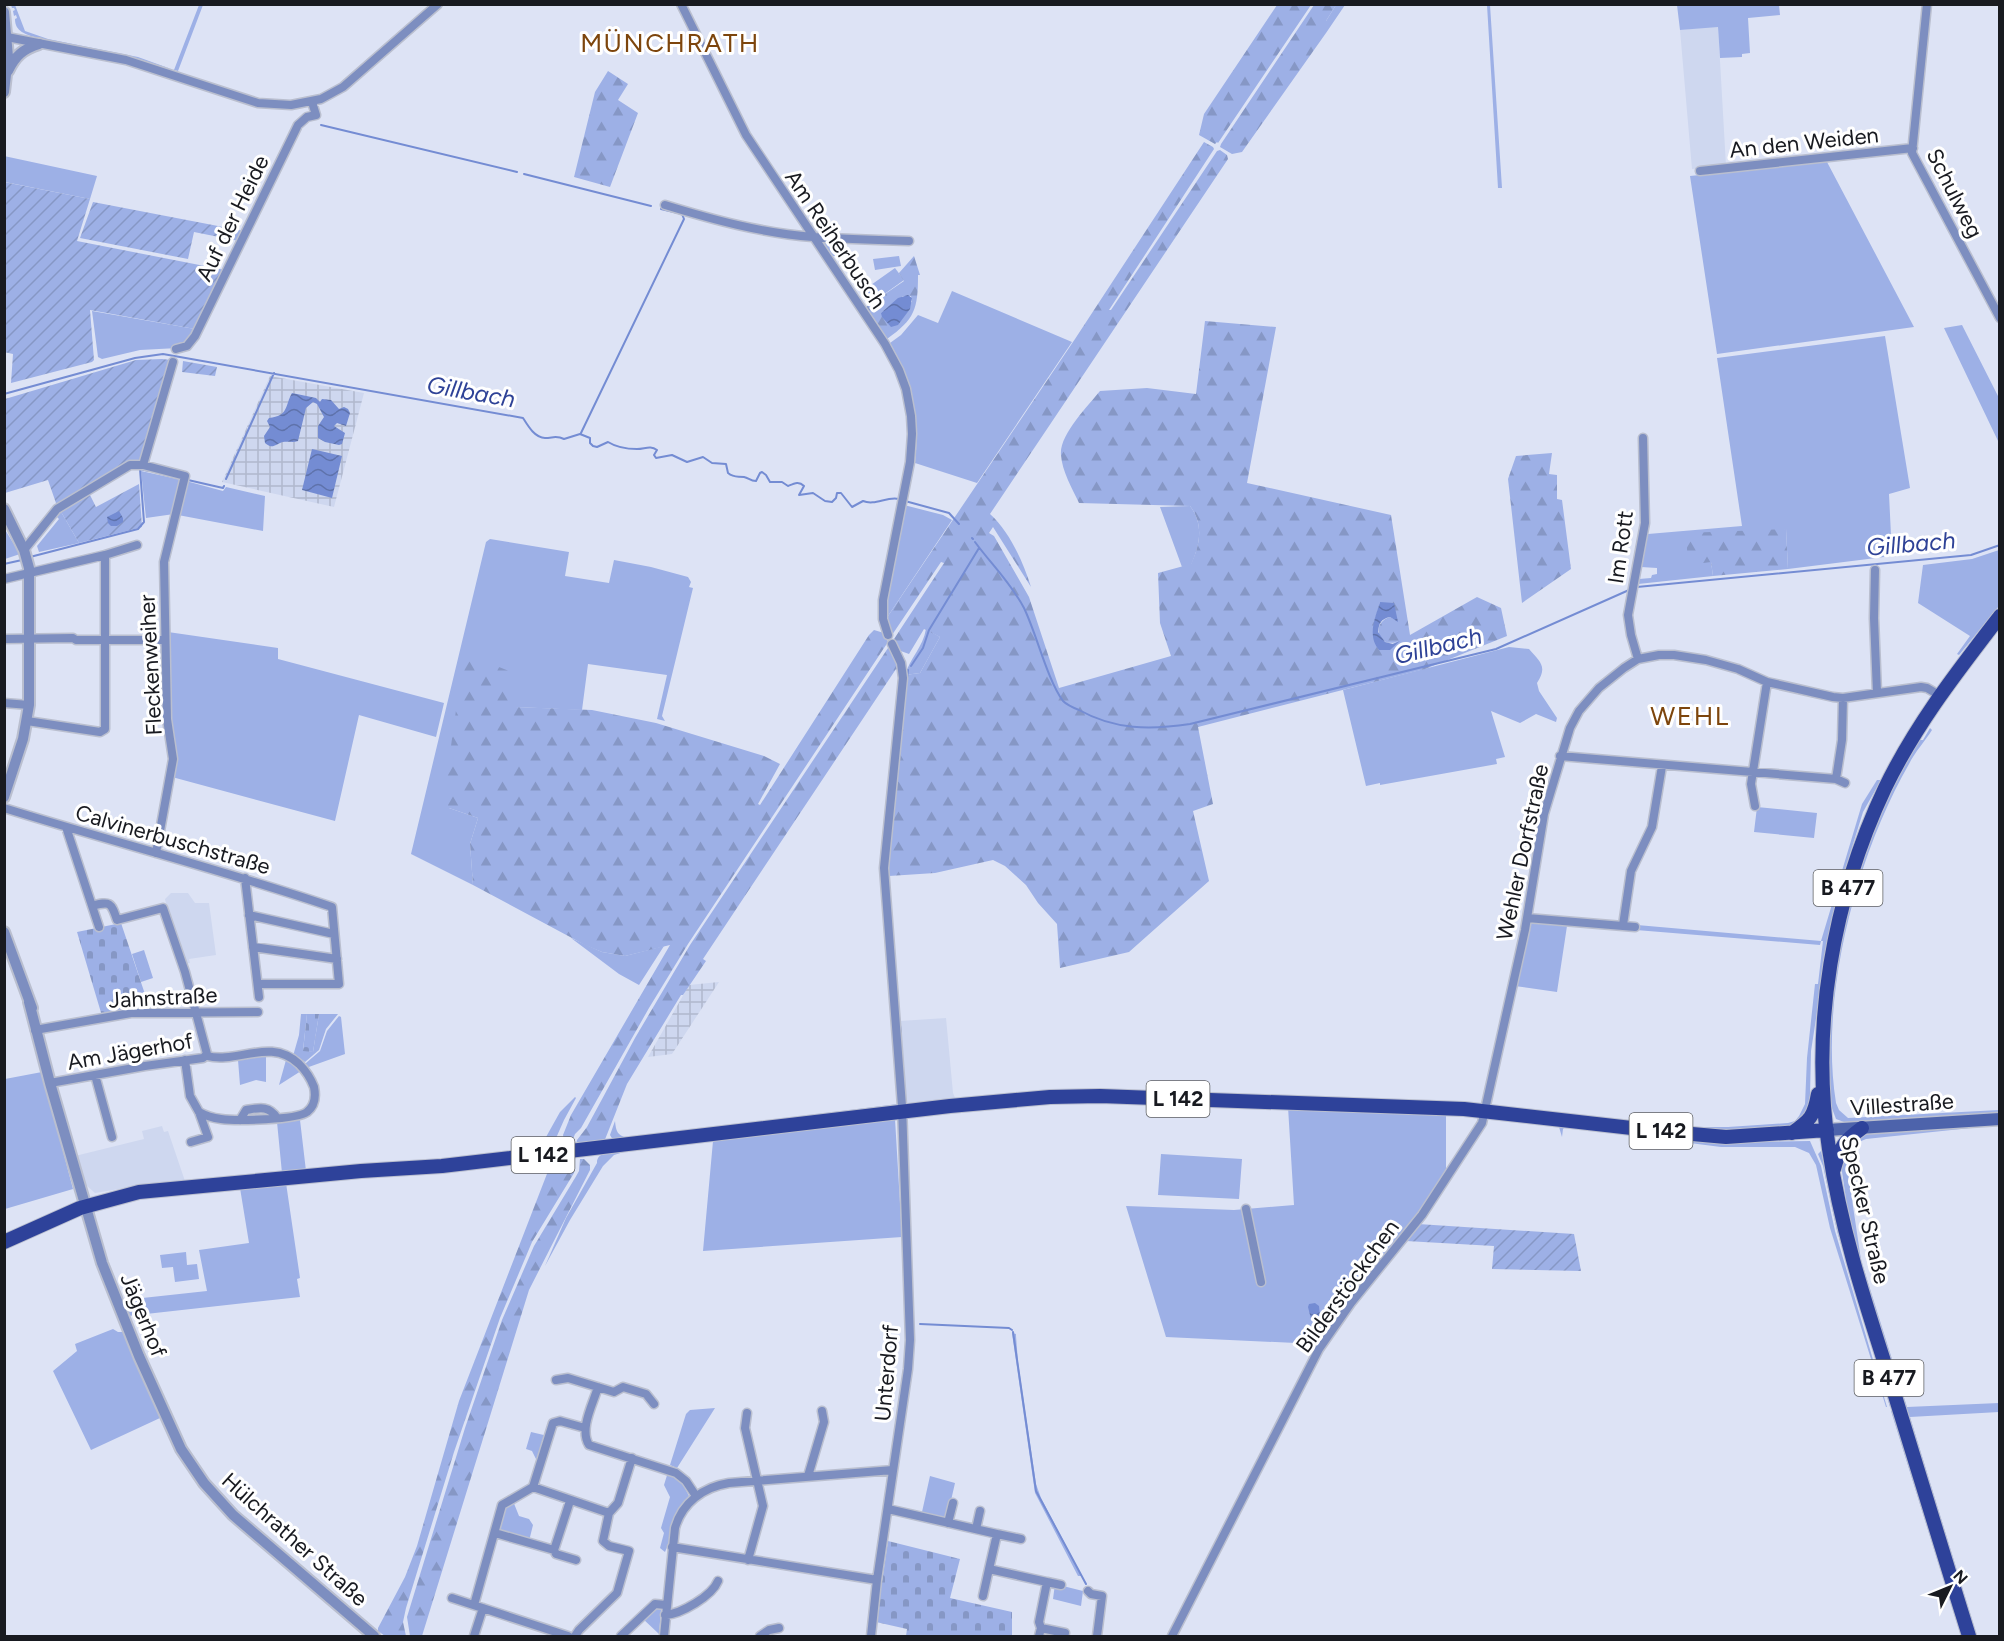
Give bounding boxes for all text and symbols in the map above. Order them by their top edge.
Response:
district label: MÜNCHRATH [580,27,760,59]
street label: An den Weiden [1728,121,1880,164]
street label: Schulweg [1921,144,1989,242]
street label: Auf der Heide [190,151,275,286]
street label: Am Reiherbusch [779,165,892,314]
water label: Gillbach [425,369,517,414]
street label: Im Rott [1602,509,1639,585]
water label: Gillbach [1865,525,1957,562]
street label: Fleckenweiher [133,593,168,736]
water label: Gillbach [1391,621,1485,670]
district label: WEHL [1650,700,1730,732]
street label: Wehler Dorfstraße [1491,762,1554,943]
street label: Calvinerbuschstraße [72,799,273,880]
road number: B 477 [1814,870,1882,906]
street label: Jahnstraße [108,981,218,1014]
street label: Am Jägerhof [65,1027,196,1076]
road number: L 142 [1146,1081,1210,1117]
street label: Villestraße [1849,1087,1955,1122]
road number: L 142 [1630,1113,1692,1149]
street label: Specker Straße [1835,1134,1896,1287]
road number: L 142 [512,1137,574,1173]
street label: Bilderstöckchen [1290,1215,1405,1358]
street label: Jägerhof [115,1269,173,1362]
street label: Unterdorf [869,1323,904,1422]
road number: B 477 [1854,1360,1924,1396]
street label: Hülchrather Straße [216,1467,373,1612]
north arrow [1920,1557,1980,1617]
text: N [1949,1566,1972,1588]

